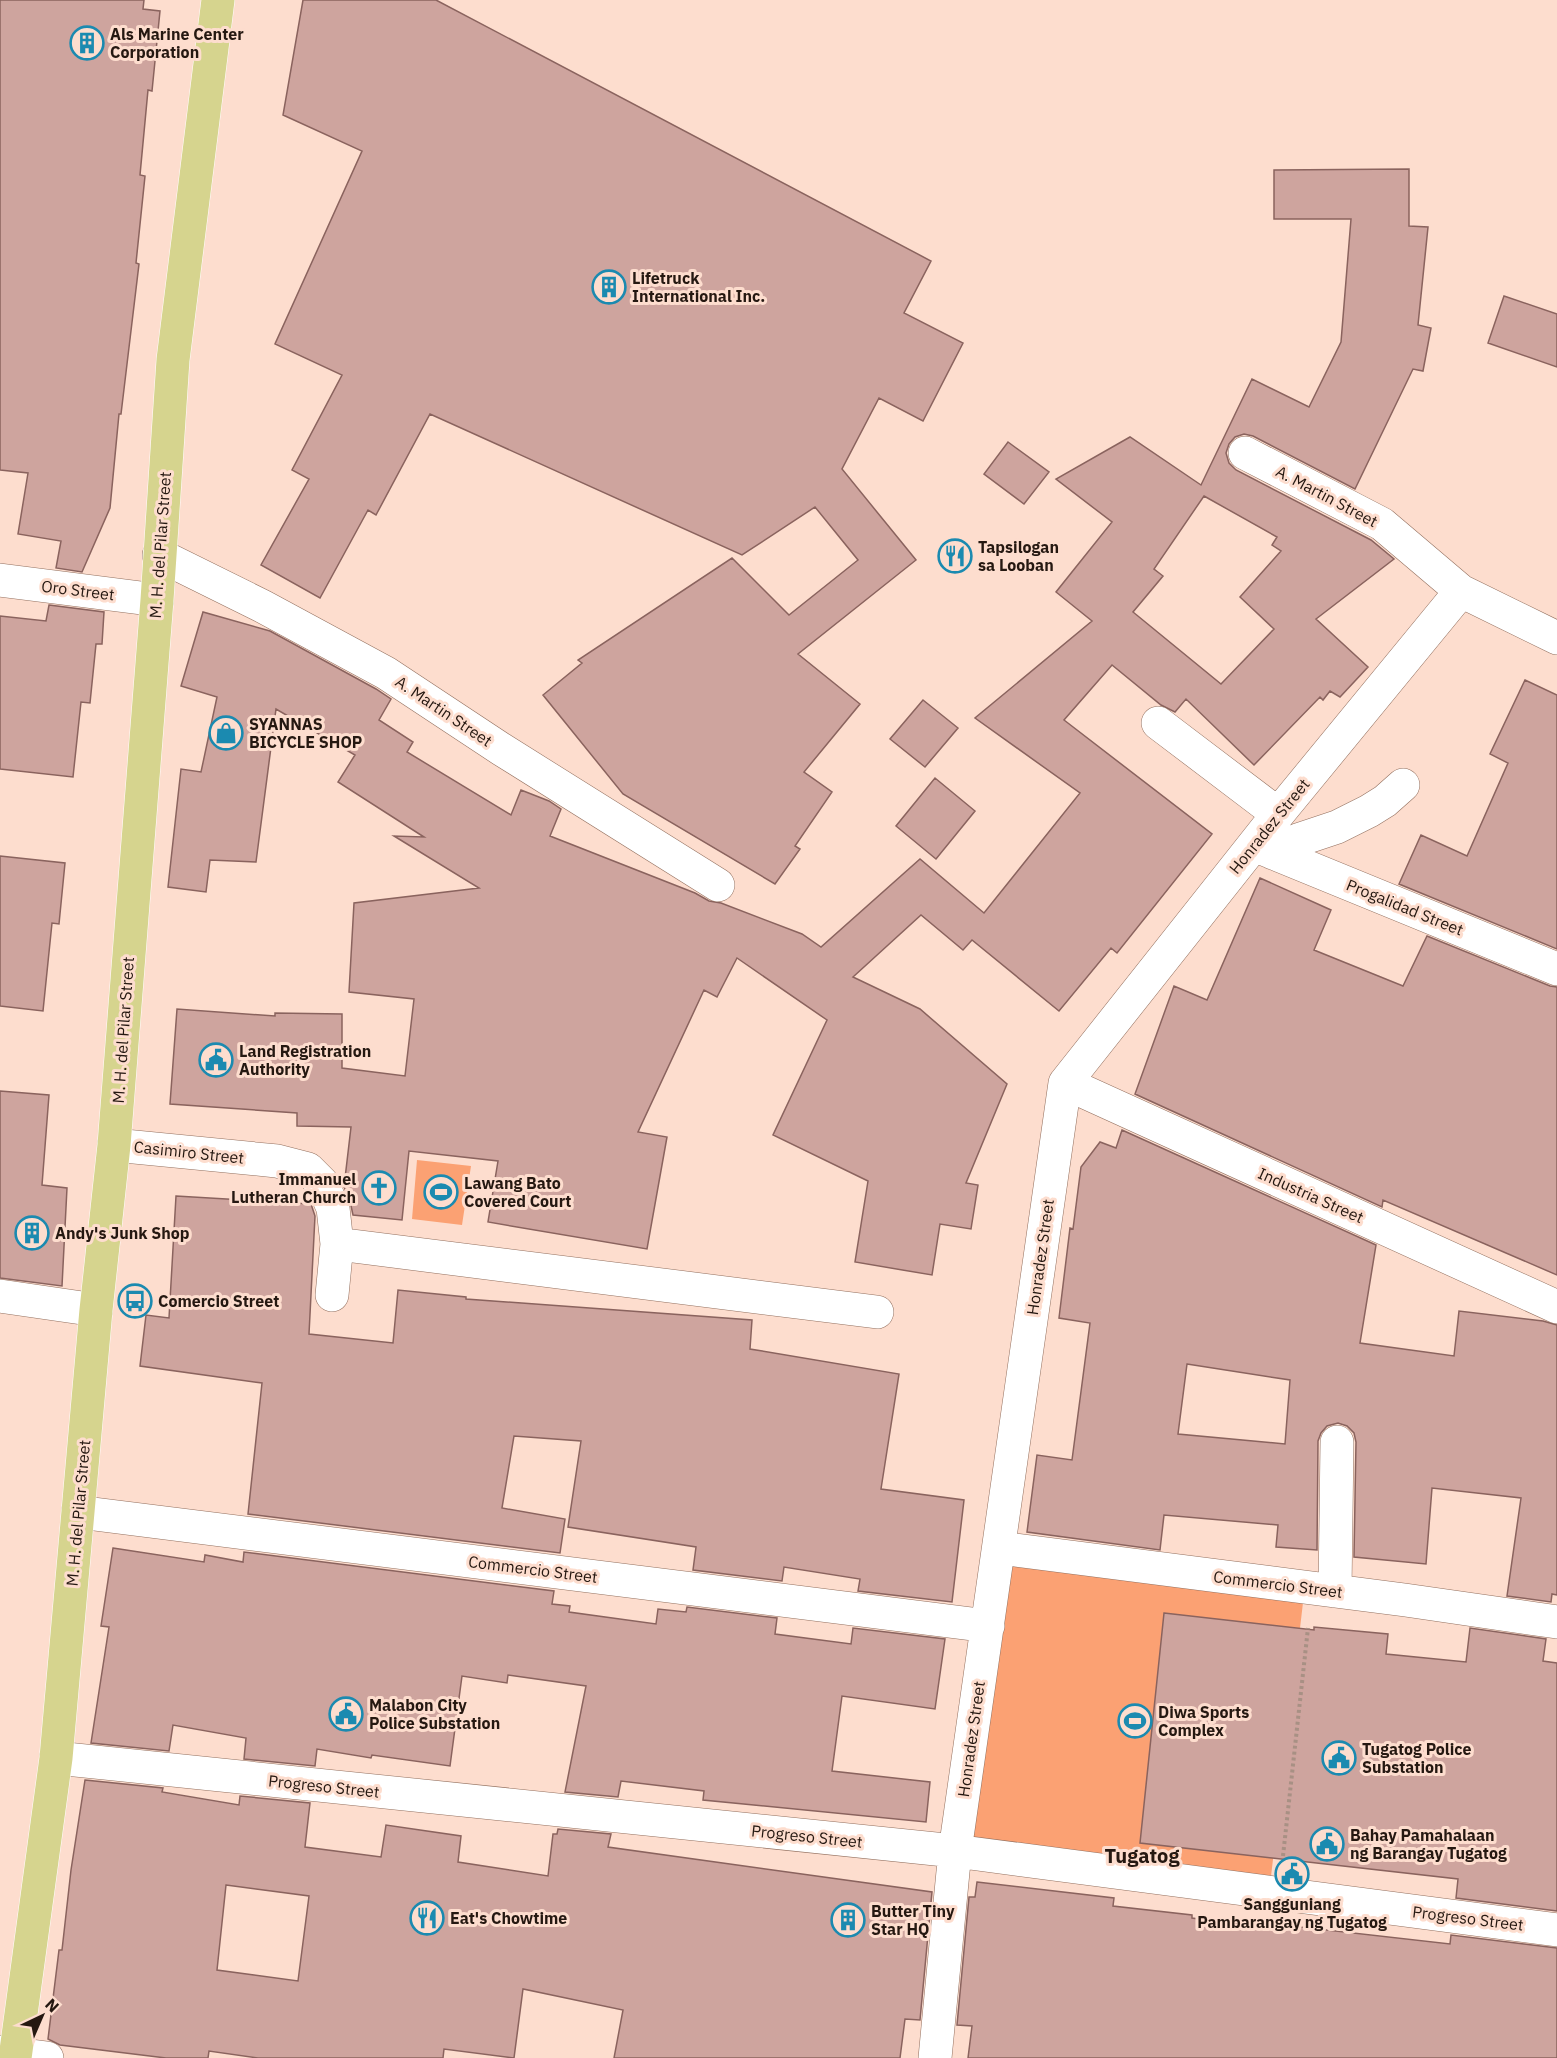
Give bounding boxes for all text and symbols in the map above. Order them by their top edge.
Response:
place label: Als Marine Center Corporation [110,24,244,62]
building icon: Als Marine Center Corporation [69,25,105,61]
place label: Lifetruck International Inc. [632,268,765,306]
building icon: Lifetruck International Inc. [591,269,627,305]
street label: A. Martin Street [1273,461,1381,531]
street label: M. H. del Pilar Street [145,471,175,619]
place label: Tapsilogan sa Looban [978,537,1059,575]
restaurant icon: Tapsilogan sa Looban [937,538,973,574]
street label: Oro Street [40,576,116,604]
street label: A. Martin Street [392,671,496,751]
place label: SYANNAS BICYCLE SHOP [249,714,362,752]
shop icon: SYANNAS BICYCLE SHOP [208,715,244,751]
street label: Honradez Street [1224,774,1314,878]
street label: Progalidad Street [1344,874,1466,940]
street label: M. H. del Pilar Street [108,956,138,1104]
place label: Land Registration Authority [239,1041,371,1079]
public building icon: Land Registration Authority [198,1042,234,1078]
street label: Casimiro Street [133,1136,245,1168]
street label: Industria Street [1255,1163,1367,1227]
place label: Immanuel Lutheran Church [231,1169,356,1207]
church icon: Immanuel Lutheran Church [361,1170,397,1206]
place label: Lawang Bato Covered Court [464,1173,571,1211]
sports icon: Lawang Bato Covered Court [423,1174,459,1210]
street label: Honradez Street [1022,1198,1058,1316]
building icon: Andy's Junk Shop [14,1215,50,1251]
place label: Andy's Junk Shop [55,1223,190,1243]
bus stop icon: Comercio Street [117,1283,153,1319]
place label: Comercio Street [158,1291,279,1311]
street label: M. H. del Pilar Street [62,1439,94,1587]
street label: Commercio Street [467,1551,599,1587]
street label: Commercio Street [1212,1566,1344,1602]
street label: Honradez Street [953,1680,989,1798]
place label: Malabon City Police Substation [369,1695,500,1733]
public building icon: Malabon City Police Substation [328,1696,364,1732]
place label: Diwa Sports Complex [1158,1702,1249,1740]
sports icon: Diwa Sports Complex [1117,1703,1153,1739]
place label: Tugatog Police Substation [1362,1739,1471,1777]
public building icon: Tugatog Police Substation [1321,1740,1357,1776]
street label: Progreso Street [267,1770,381,1802]
street label: Progreso Street [750,1820,864,1852]
place label: Bahay Pamahalaan ng Barangay Tugatog [1350,1825,1507,1863]
public building icon: Bahay Pamahalaan ng Barangay Tugatog [1309,1826,1345,1862]
district label: Tugatog [1105,1842,1180,1869]
public building icon: Sangguniang Pambarangay ng Tugatog [1274,1856,1310,1892]
place label: Sangguniang Pambarangay ng Tugatog [1197,1894,1387,1932]
restaurant icon: Eat's Chowtime [409,1900,445,1936]
place label: Butter Tiny Star HQ [871,1901,955,1939]
street label: Progreso Street [1411,1901,1525,1935]
building icon: Butter Tiny Star HQ [830,1902,866,1938]
place label: Eat's Chowtime [450,1908,567,1928]
north arrow [12,1986,72,2046]
text: N [41,1994,64,2016]

